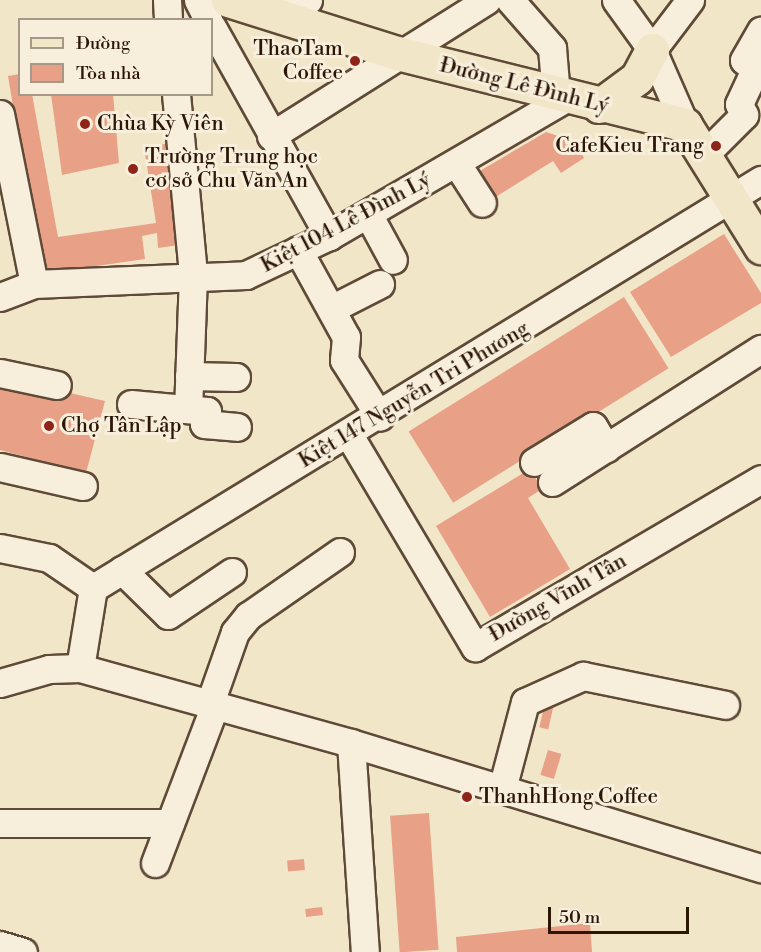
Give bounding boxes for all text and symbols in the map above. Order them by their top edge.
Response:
legend [18,18,213,96]
text: Đường [76,32,130,55]
place label: ThaoTam Coffee [253,36,343,86]
street label: Đường Lê Đình Lý [437,53,611,119]
marker: ThaoTam Coffee [348,54,362,68]
text: Tòa nhà [76,62,141,85]
place label: Chùa Kỳ Viên [97,111,224,137]
marker: Chùa Kỳ Viên [78,117,92,131]
place label: CafeKieu Trang [555,133,704,159]
marker: CafeKieu Trang [709,139,723,153]
place label: Trường Trung học cơ sở Chu Văn An [145,144,318,194]
marker: Trường Trung học cơ sở Chu Văn An [126,162,140,176]
street label: Kiệt 104 Lê Đình Lý [257,168,435,278]
street label: Kiệt 147 Nguyễn Tri Phương [294,316,534,474]
place label: Chợ Tân Lập [61,413,182,439]
marker: Chợ Tân Lập [42,419,56,433]
street label: Đường Vĩnh Tân [485,548,631,648]
place label: ThanhHong Coffee [479,784,658,810]
marker: ThanhHong Coffee [460,790,474,804]
scale bar [551,895,692,933]
text: 50 m [559,906,600,929]

